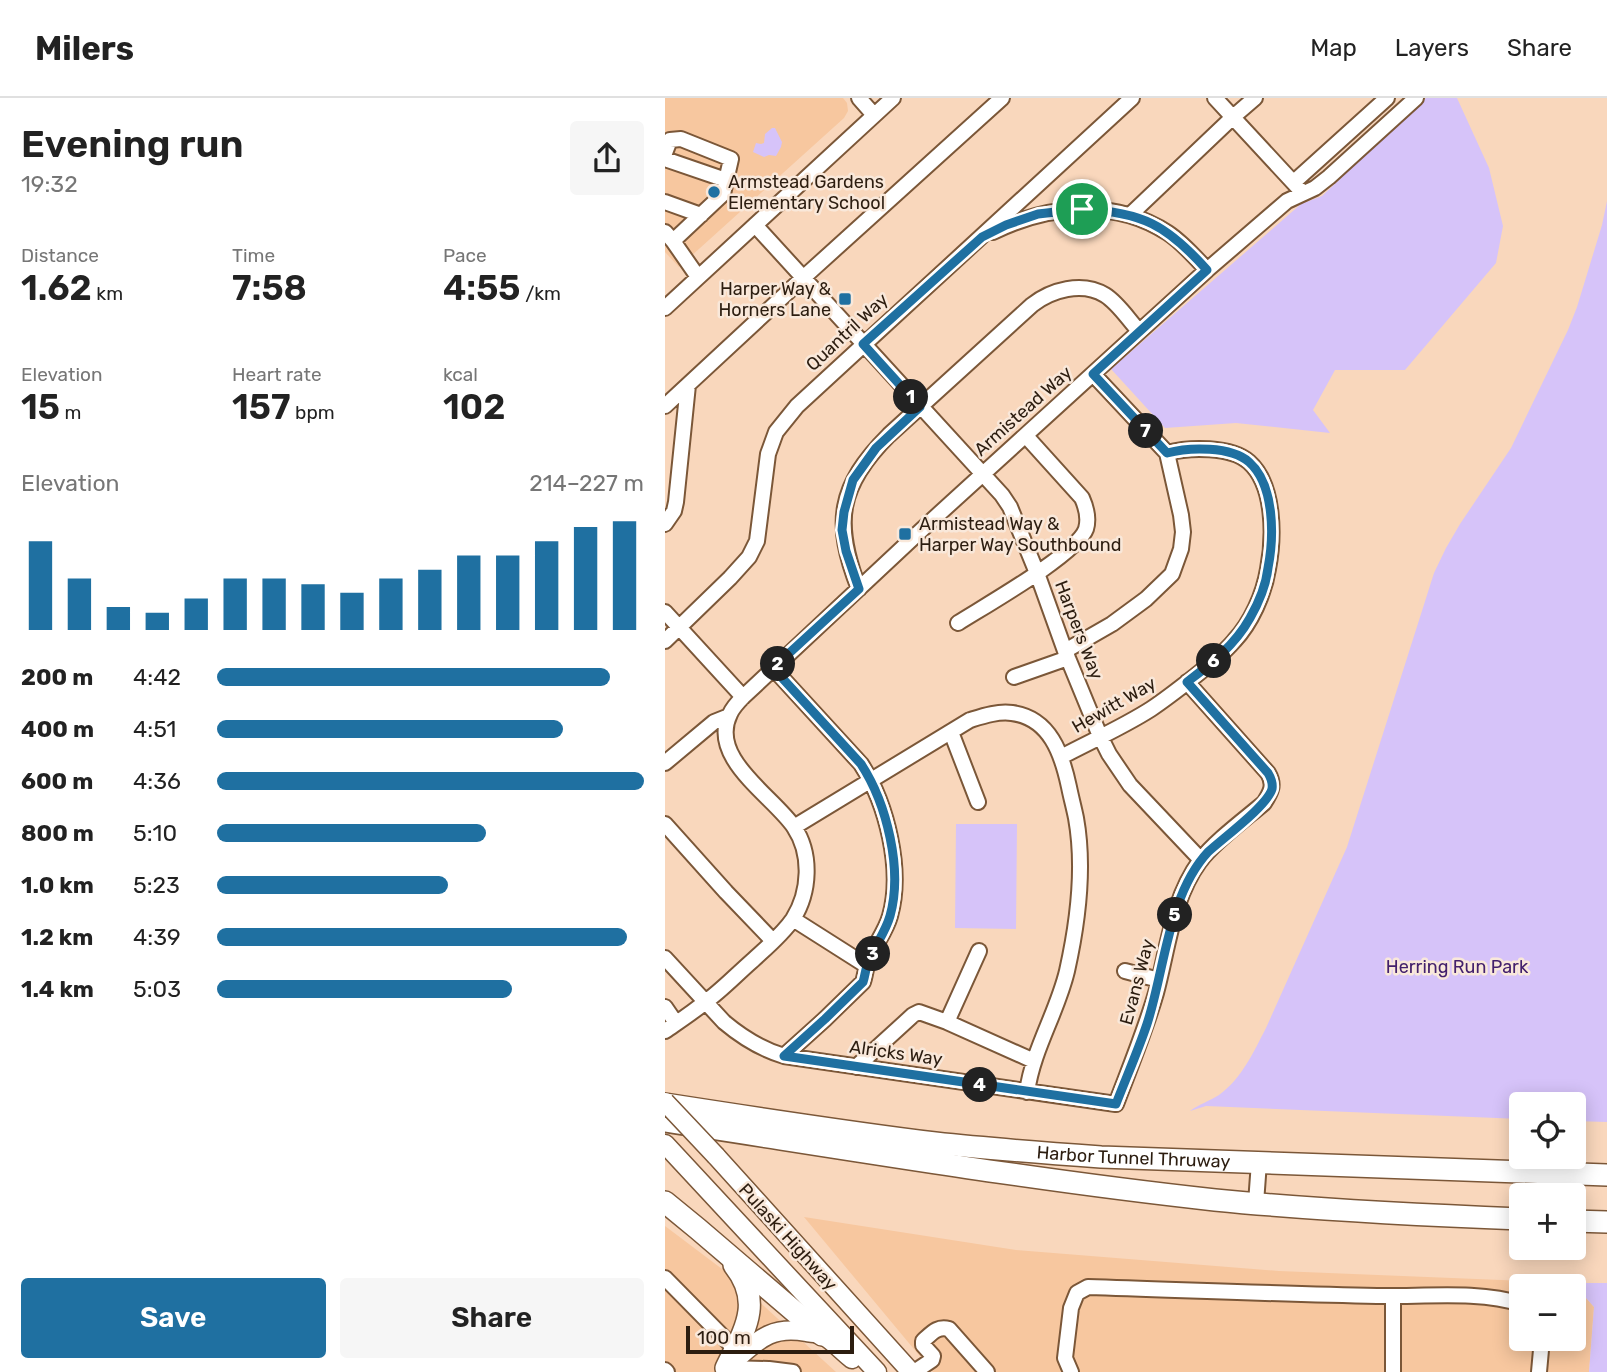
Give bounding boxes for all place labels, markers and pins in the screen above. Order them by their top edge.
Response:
place label: Armstead Gardens Elementary School [728,171,885,214]
pin [1052,179,1112,239]
marker: Armstead Gardens Elementary School [706,184,722,200]
place label: Harper Way & Horners Lane [719,278,831,321]
marker: Harper Way & Horners Lane [837,291,853,307]
pin: 1 [894,380,929,414]
pin: 7 [1128,414,1163,448]
place label: Armistead Way & Harper Way Southbound [919,513,1121,556]
marker: Armistead Way & Harper Way Southbound [897,526,913,542]
pin: 6 [1197,644,1231,678]
pin: 2 [761,646,795,682]
pin: 5 [1157,898,1193,932]
pin: 3 [855,936,891,972]
pin: 4 [963,1068,997,1102]

